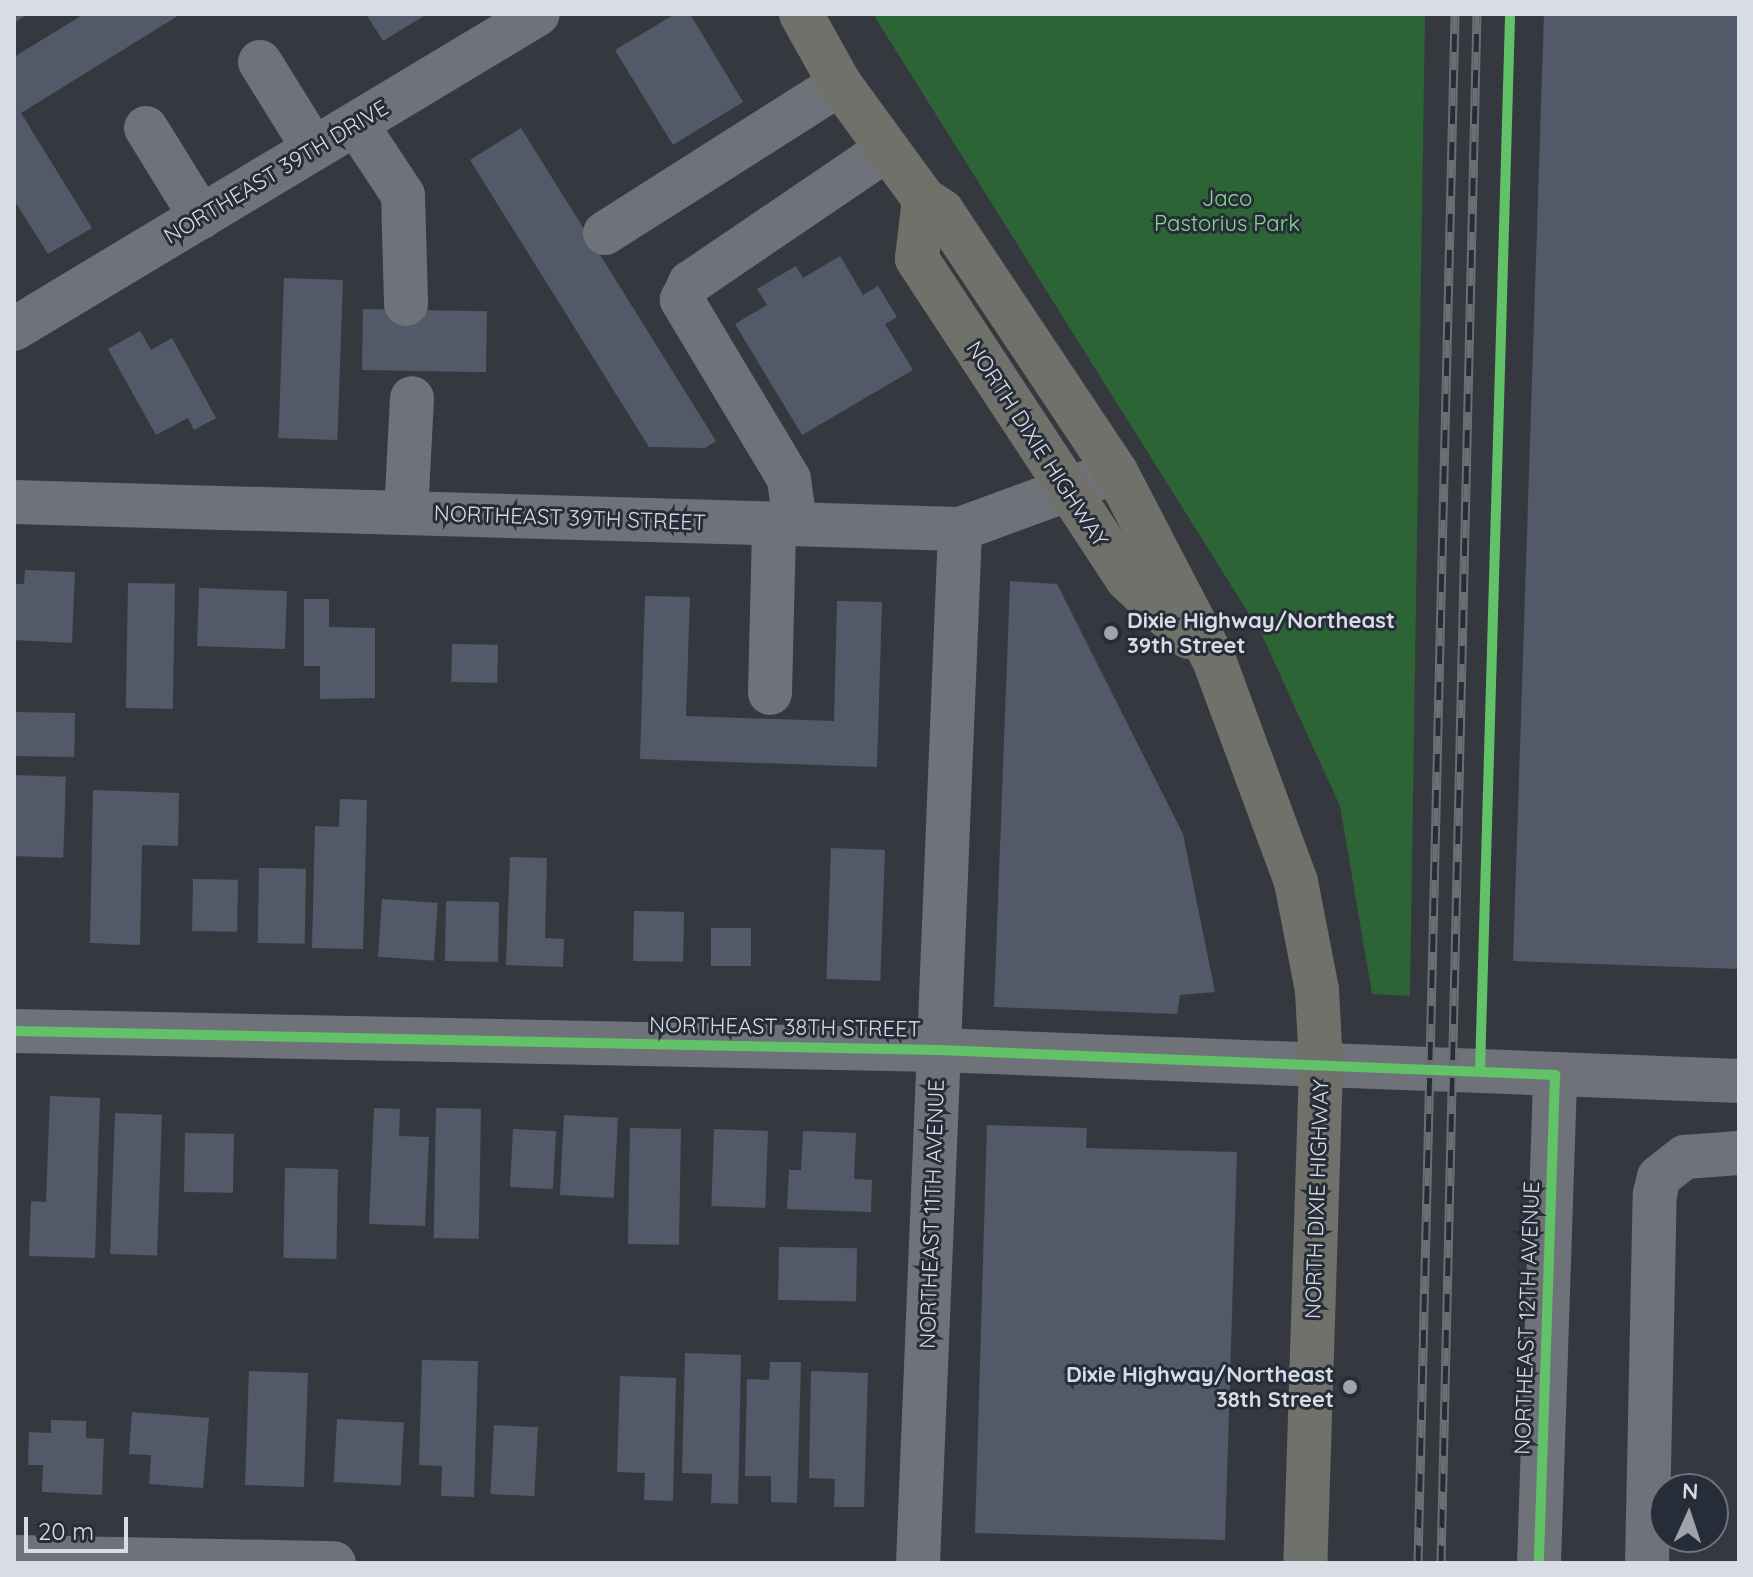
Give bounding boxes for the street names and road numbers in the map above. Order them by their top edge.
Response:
street label: NORTHEAST 39TH DRIVE [159,95,393,249]
street label: NORTH DIXIE HIGHWAY [961,336,1113,552]
street label: NORTHEAST 39TH STREET [433,500,707,536]
street label: NORTHEAST 38TH STREET [649,1011,921,1043]
street label: NORTHEAST 11TH AVENUE [914,1079,950,1349]
street label: NORTH DIXIE HIGHWAY [1300,1079,1334,1319]
street label: NORTHEAST 12TH AVENUE [1509,1181,1545,1455]

